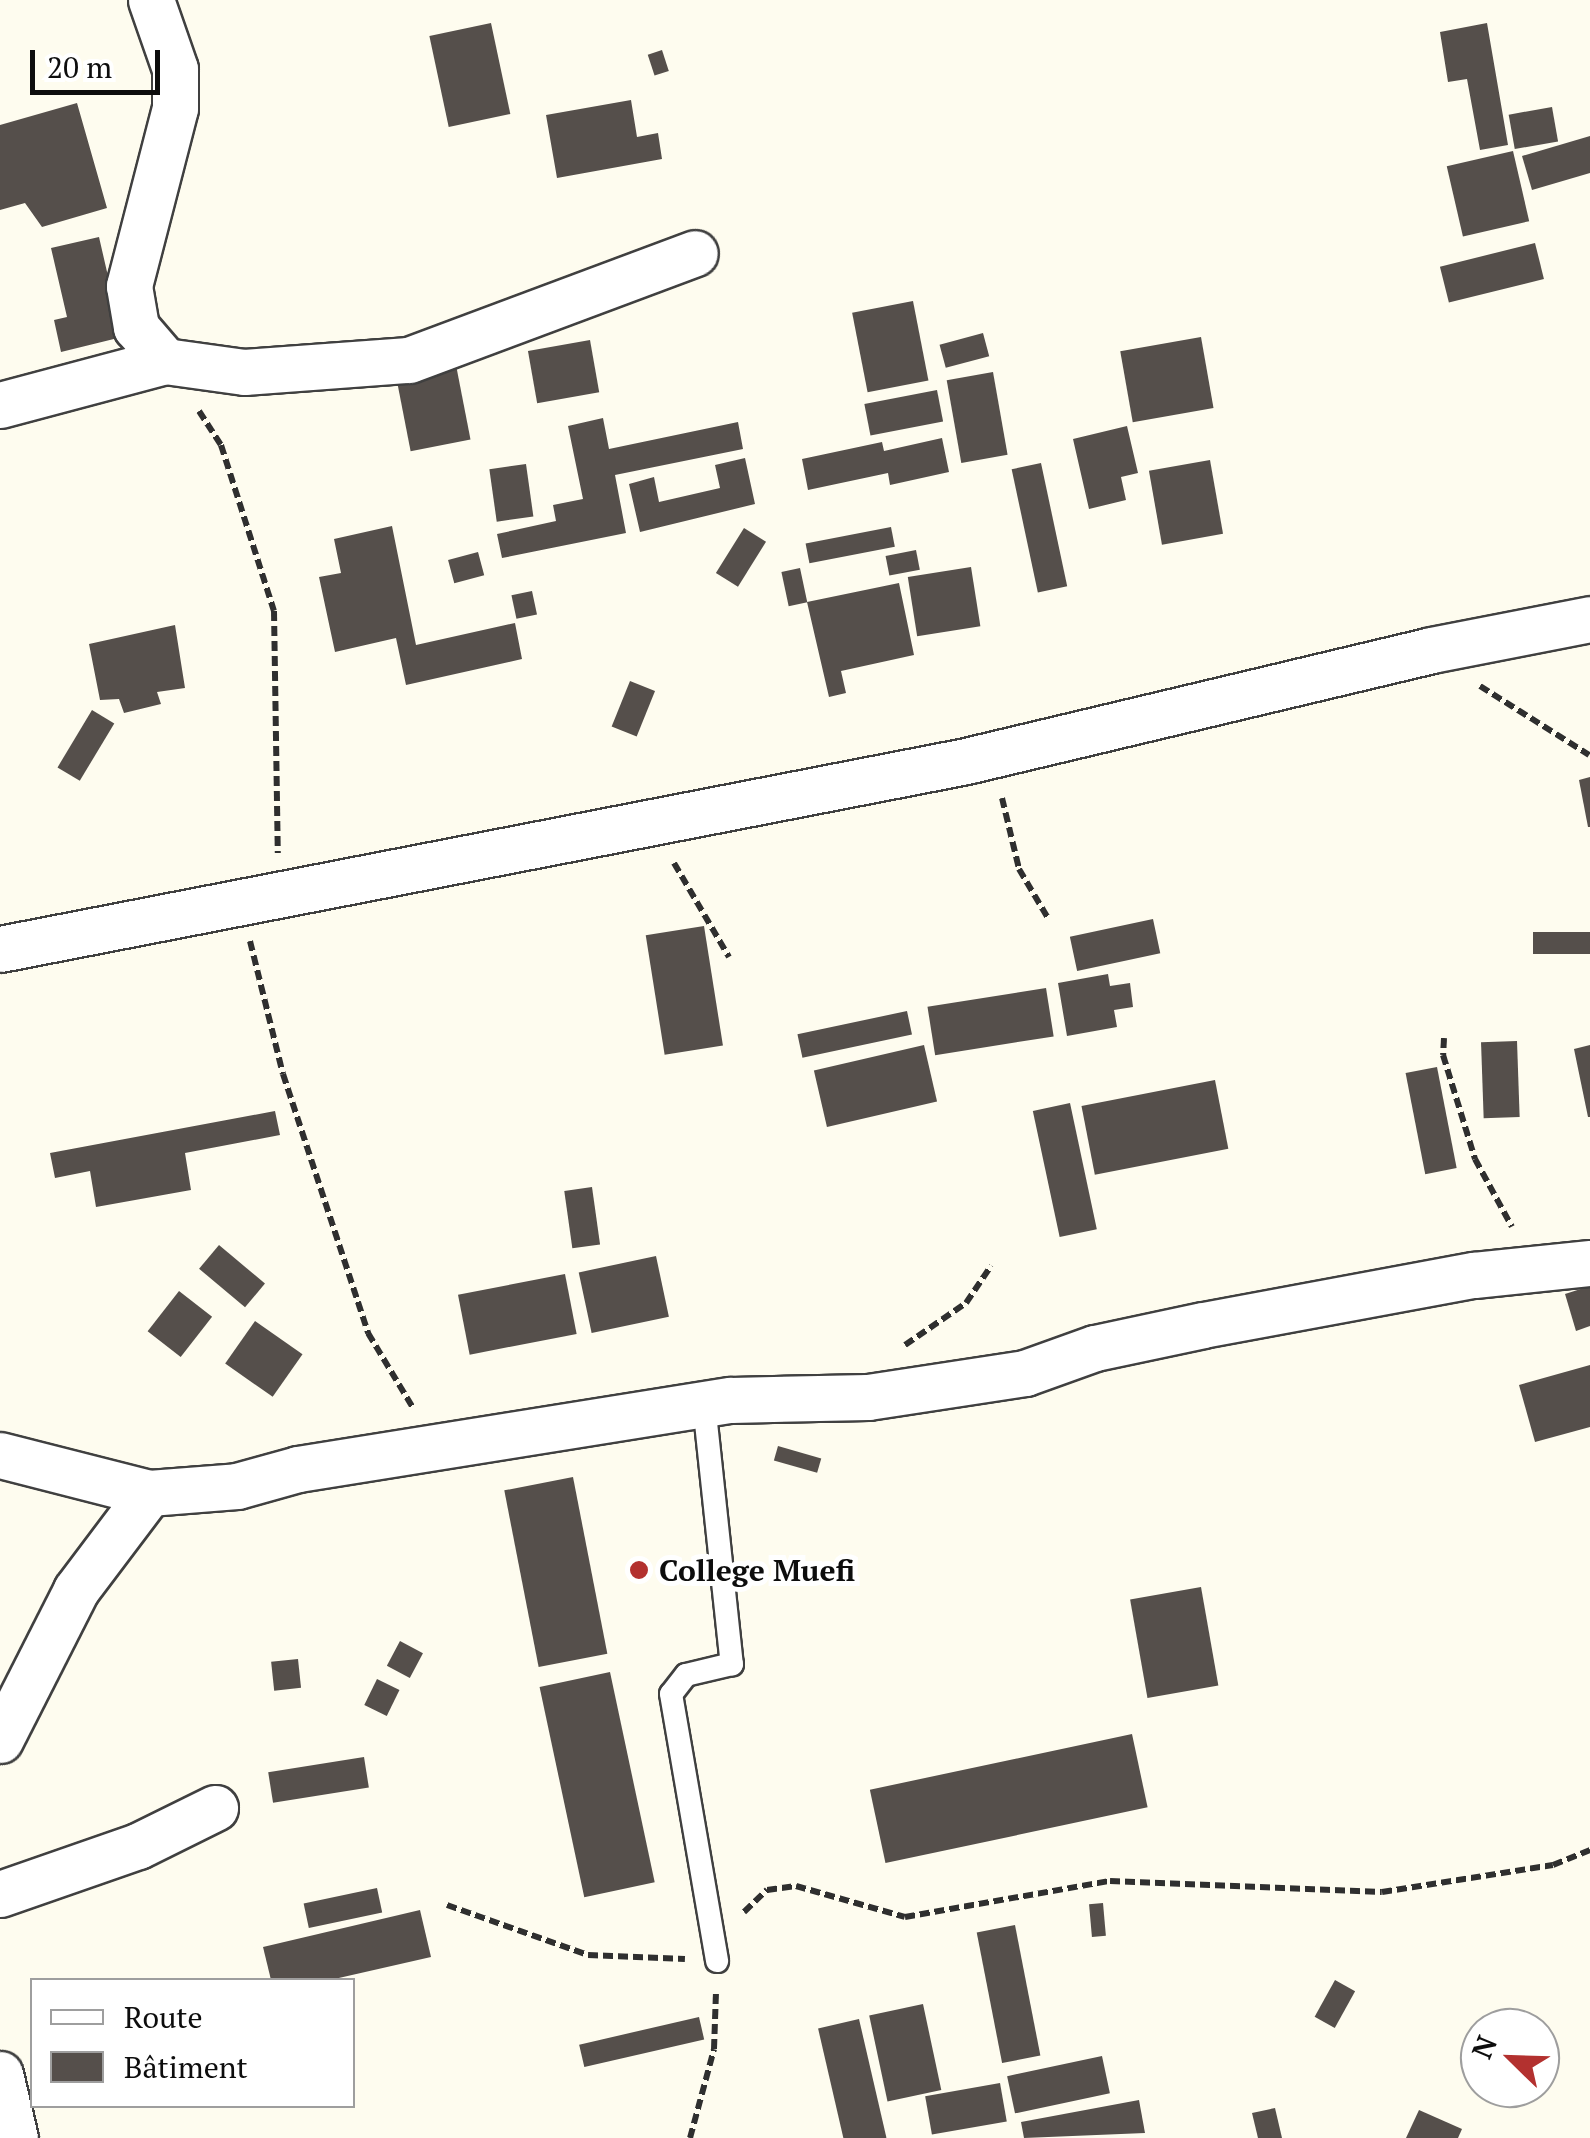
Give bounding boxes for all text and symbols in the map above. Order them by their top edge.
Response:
scale bar [35,30,165,92]
text: 20 m [47,47,112,87]
place label: College Muefi [659,1552,855,1588]
marker: College Muefi [628,1559,650,1581]
legend [30,1978,355,2108]
text: Route [124,1997,203,2037]
north arrow [1460,2008,1560,2108]
text: N [1463,2030,1505,2064]
text: Bâtiment [124,2047,248,2087]

